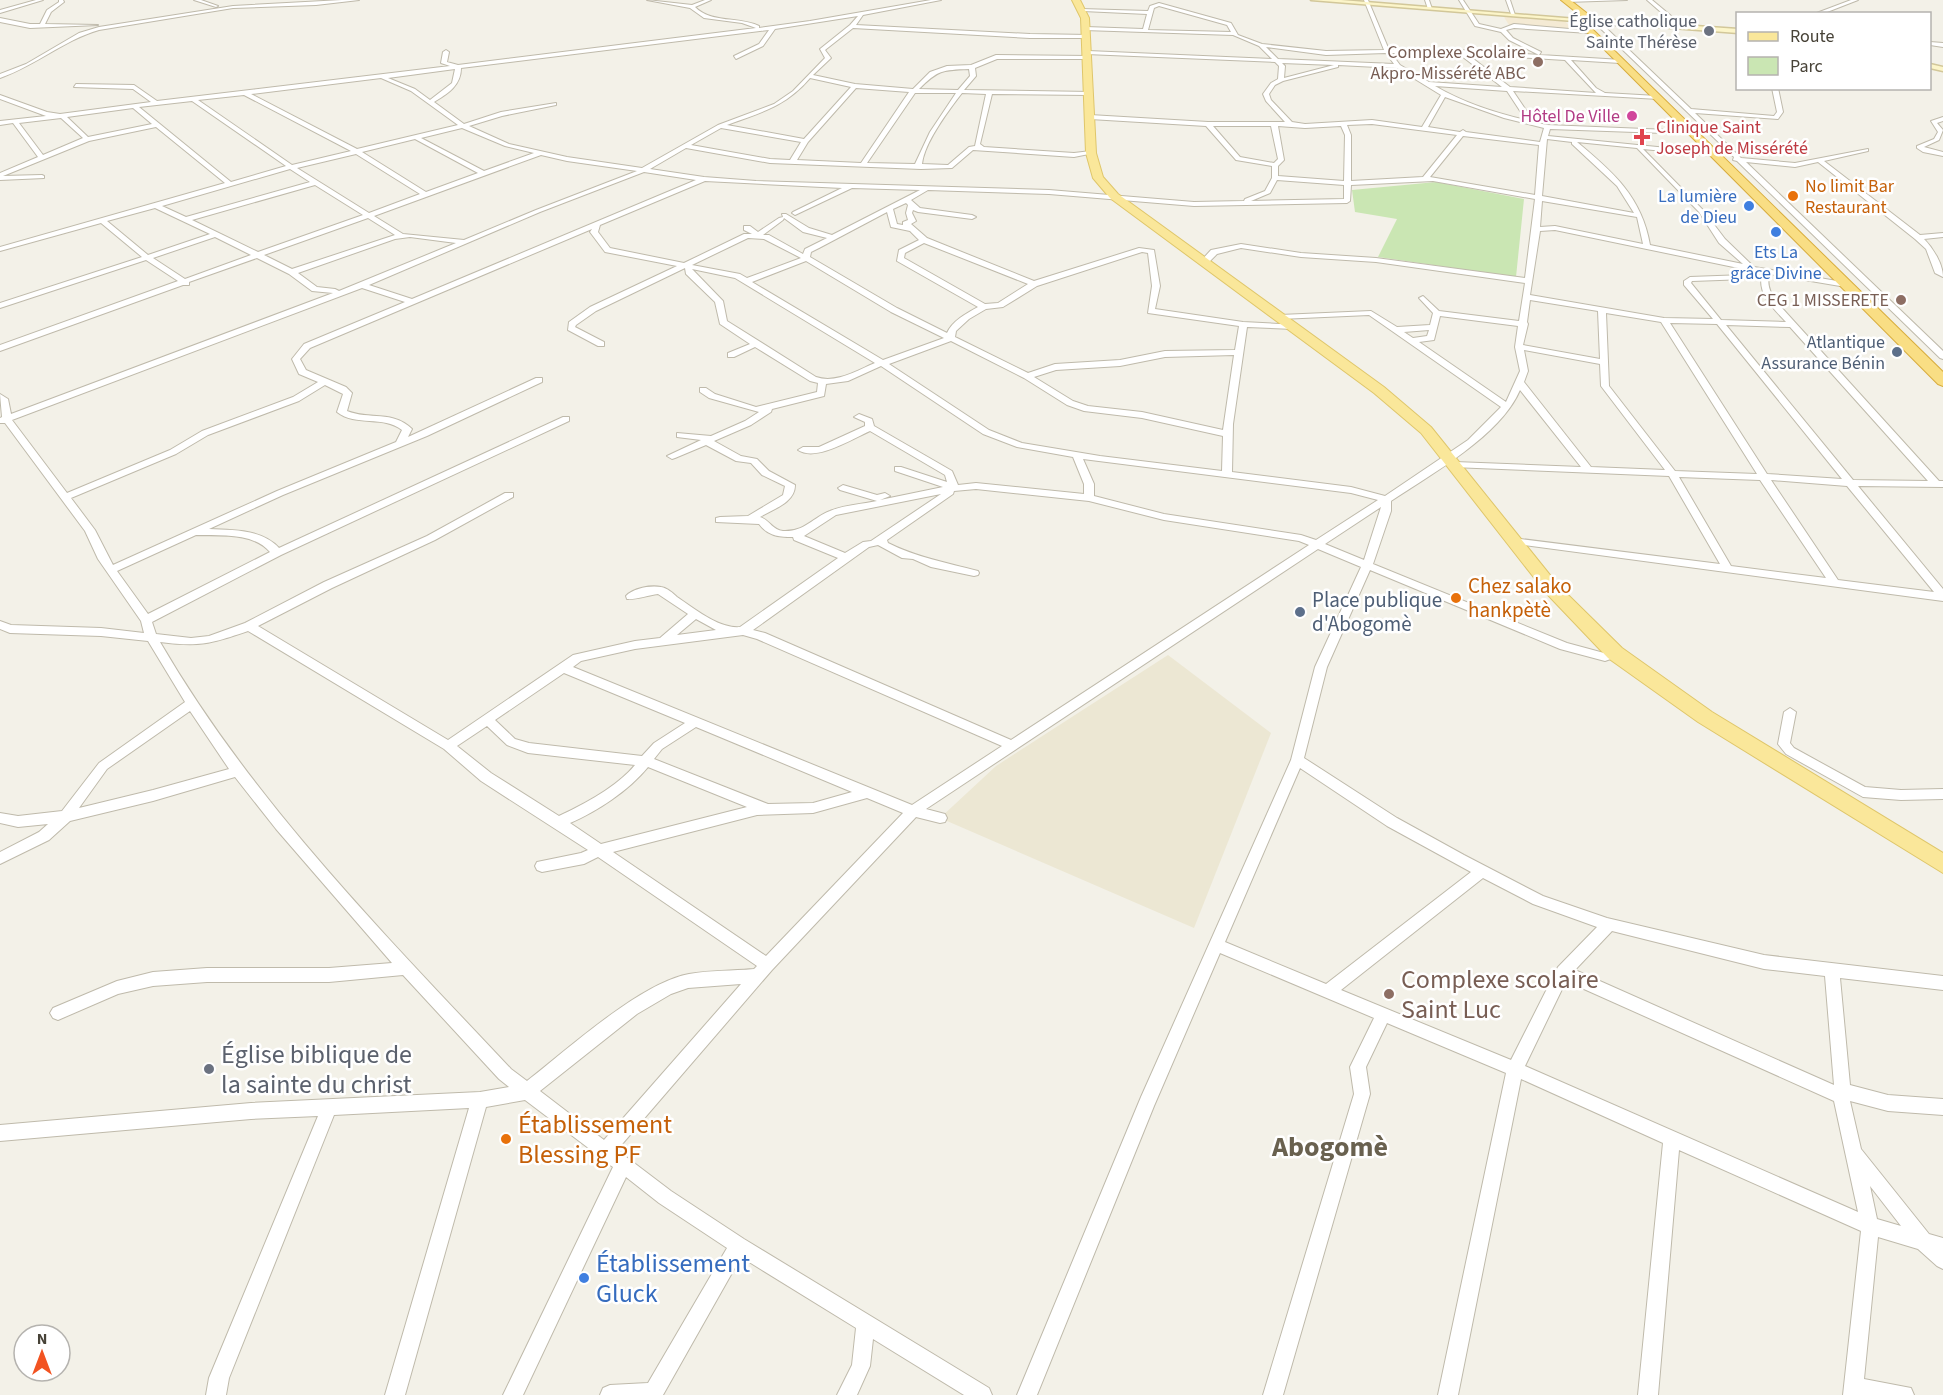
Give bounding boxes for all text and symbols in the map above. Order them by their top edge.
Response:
place label: Église catholique Sainte Thérèse [1569,9,1697,55]
legend [1736,12,1931,90]
marker: Église catholique Sainte Thérèse [1702,24,1716,38]
text: Route [1790,24,1834,49]
place label: Complexe Scolaire Akpro-Missérété ABC [1370,40,1526,86]
text: Parc [1790,54,1823,79]
marker: Complexe Scolaire Akpro-Missérété ABC [1531,55,1545,69]
place label: Hôtel De Ville [1520,104,1620,129]
marker: Hôtel De Ville [1625,109,1639,123]
place label: Clinique Saint Joseph de Missérété [1656,115,1808,161]
marker: Clinique Saint Joseph de Missérété [1633,128,1651,146]
place label: No limit Bar Restaurant [1805,174,1895,220]
place label: La lumière de Dieu [1658,184,1737,230]
marker: No limit Bar Restaurant [1786,189,1800,203]
marker: La lumière de Dieu [1742,199,1756,213]
marker: Ets La grâce Divine [1769,225,1783,239]
place label: Ets La grâce Divine [1730,240,1822,286]
place label: CEG 1 MISSERETE [1757,288,1889,313]
marker: CEG 1 MISSERETE [1894,293,1908,307]
place label: Atlantique Assurance Bénin [1761,330,1885,376]
marker: Atlantique Assurance Bénin [1890,345,1904,359]
place label: Chez salako hankpètè [1468,571,1572,625]
place label: Place publique d'Abogomè [1312,585,1442,639]
marker: Chez salako hankpètè [1449,591,1463,605]
marker: Place publique d'Abogomè [1293,605,1307,619]
place label: Complexe scolaire Saint Luc [1401,961,1599,1028]
marker: Complexe scolaire Saint Luc [1382,987,1396,1001]
place label: Église biblique de la sainte du christ [221,1036,412,1103]
marker: Église biblique de la sainte du christ [202,1062,216,1076]
place label: Établissement Blessing PF [518,1106,672,1173]
district label: Abogomè [1271,1127,1388,1167]
marker: Établissement Blessing PF [499,1132,513,1146]
place label: Établissement Gluck [596,1245,750,1312]
marker: Établissement Gluck [577,1271,591,1285]
north arrow [12,1323,72,1383]
text: N [37,1328,47,1350]

